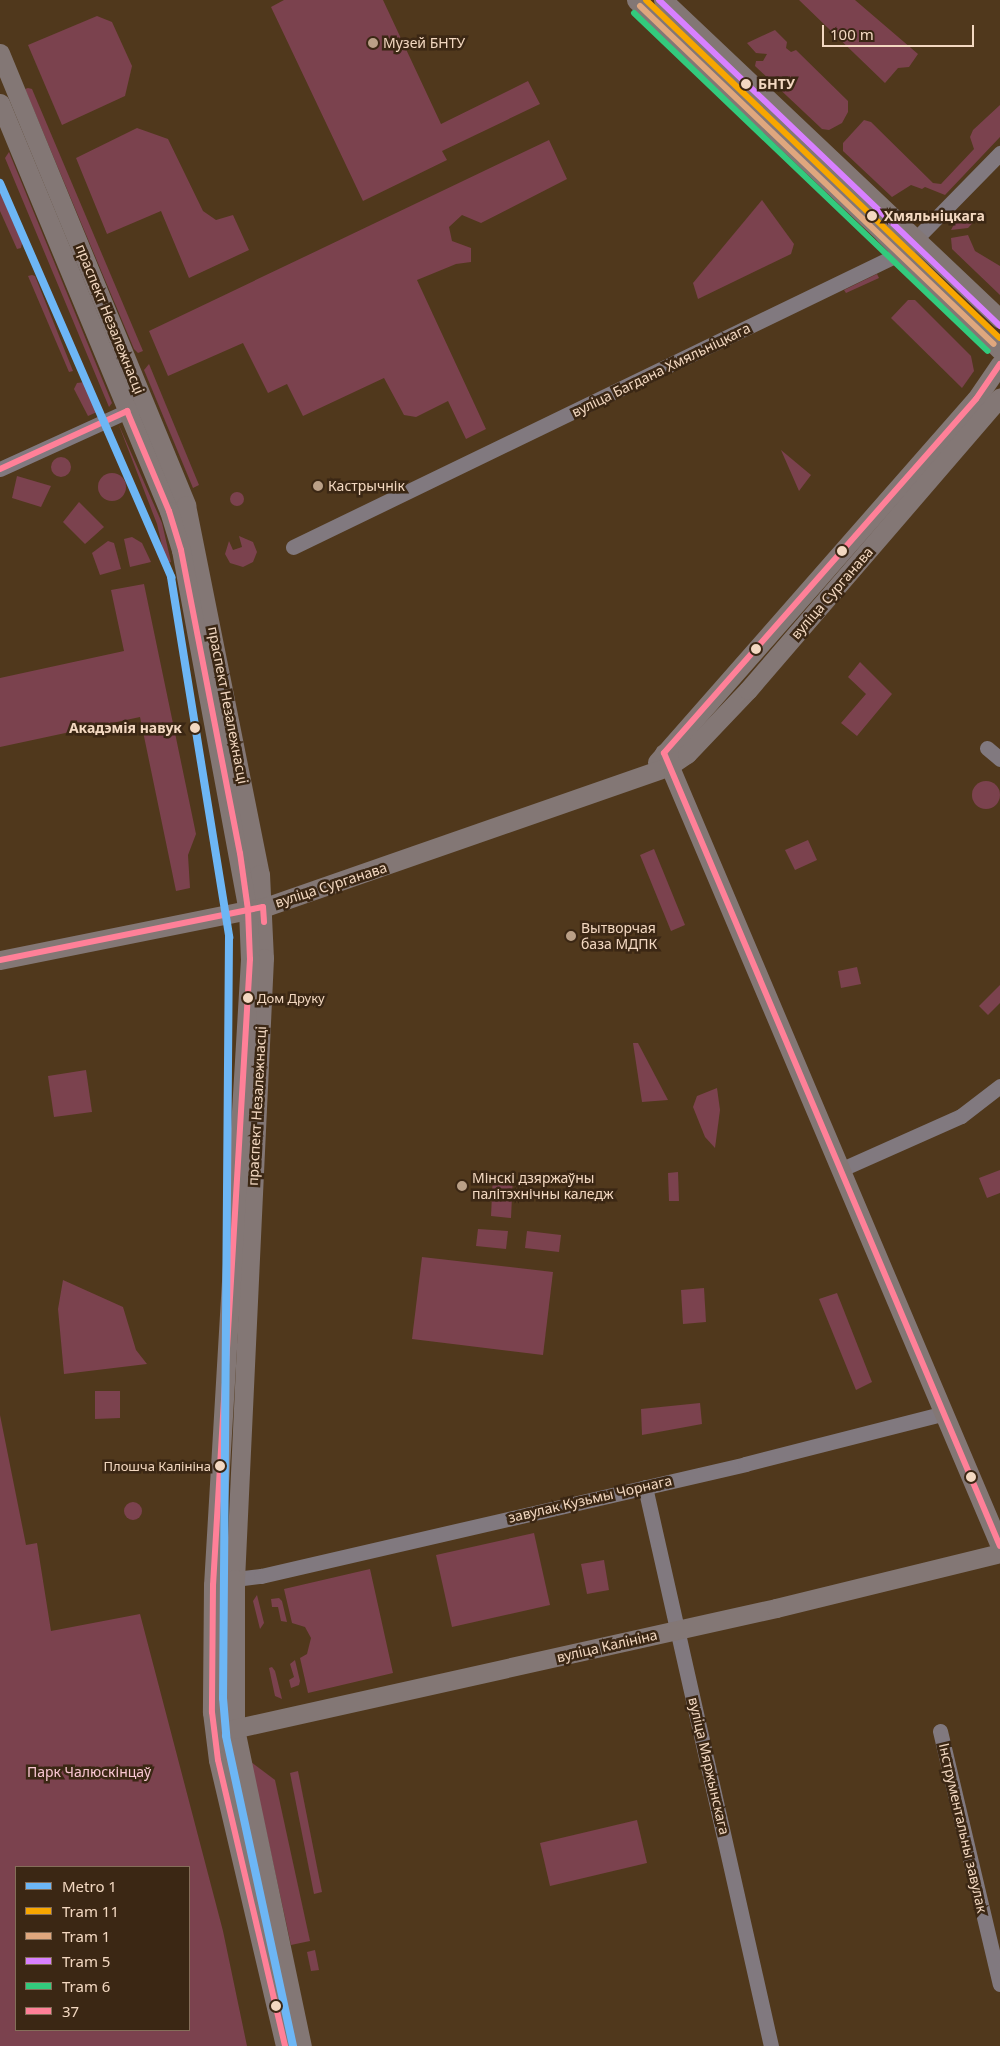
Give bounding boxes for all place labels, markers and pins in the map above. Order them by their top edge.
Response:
place label: Музей БНТУ [383,35,465,51]
marker: Музей БНТУ [367,37,379,49]
marker: БНТУ [737,75,755,93]
place label: БНТУ [758,76,795,92]
marker: Хмяльніцкага [863,207,881,225]
place label: Хмяльніцкага [884,208,985,224]
place label: Кастрычнік [328,478,405,494]
marker: Кастрычнік [312,480,324,492]
unlabelled marker [837,546,847,556]
unlabelled marker [751,644,761,654]
marker: Акадэмія навук [186,719,204,737]
place label: Акадэмія навук [69,720,182,736]
place label: Вытворчая база МДПК [581,920,657,952]
marker: Вытворчая база МДПК [565,930,577,942]
place label: Дом Друку [257,990,325,1006]
marker: Дом Друку [243,993,253,1003]
place label: Мінскі дзяржаўны палітэхнічны каледж [472,1170,614,1202]
marker: Мінскі дзяржаўны палітэхнічны каледж [456,1180,468,1192]
place label: Плошча Калініна [103,1458,211,1474]
marker: Плошча Калініна [215,1461,225,1471]
unlabelled marker [966,1472,976,1482]
unlabelled marker [271,2001,281,2011]

